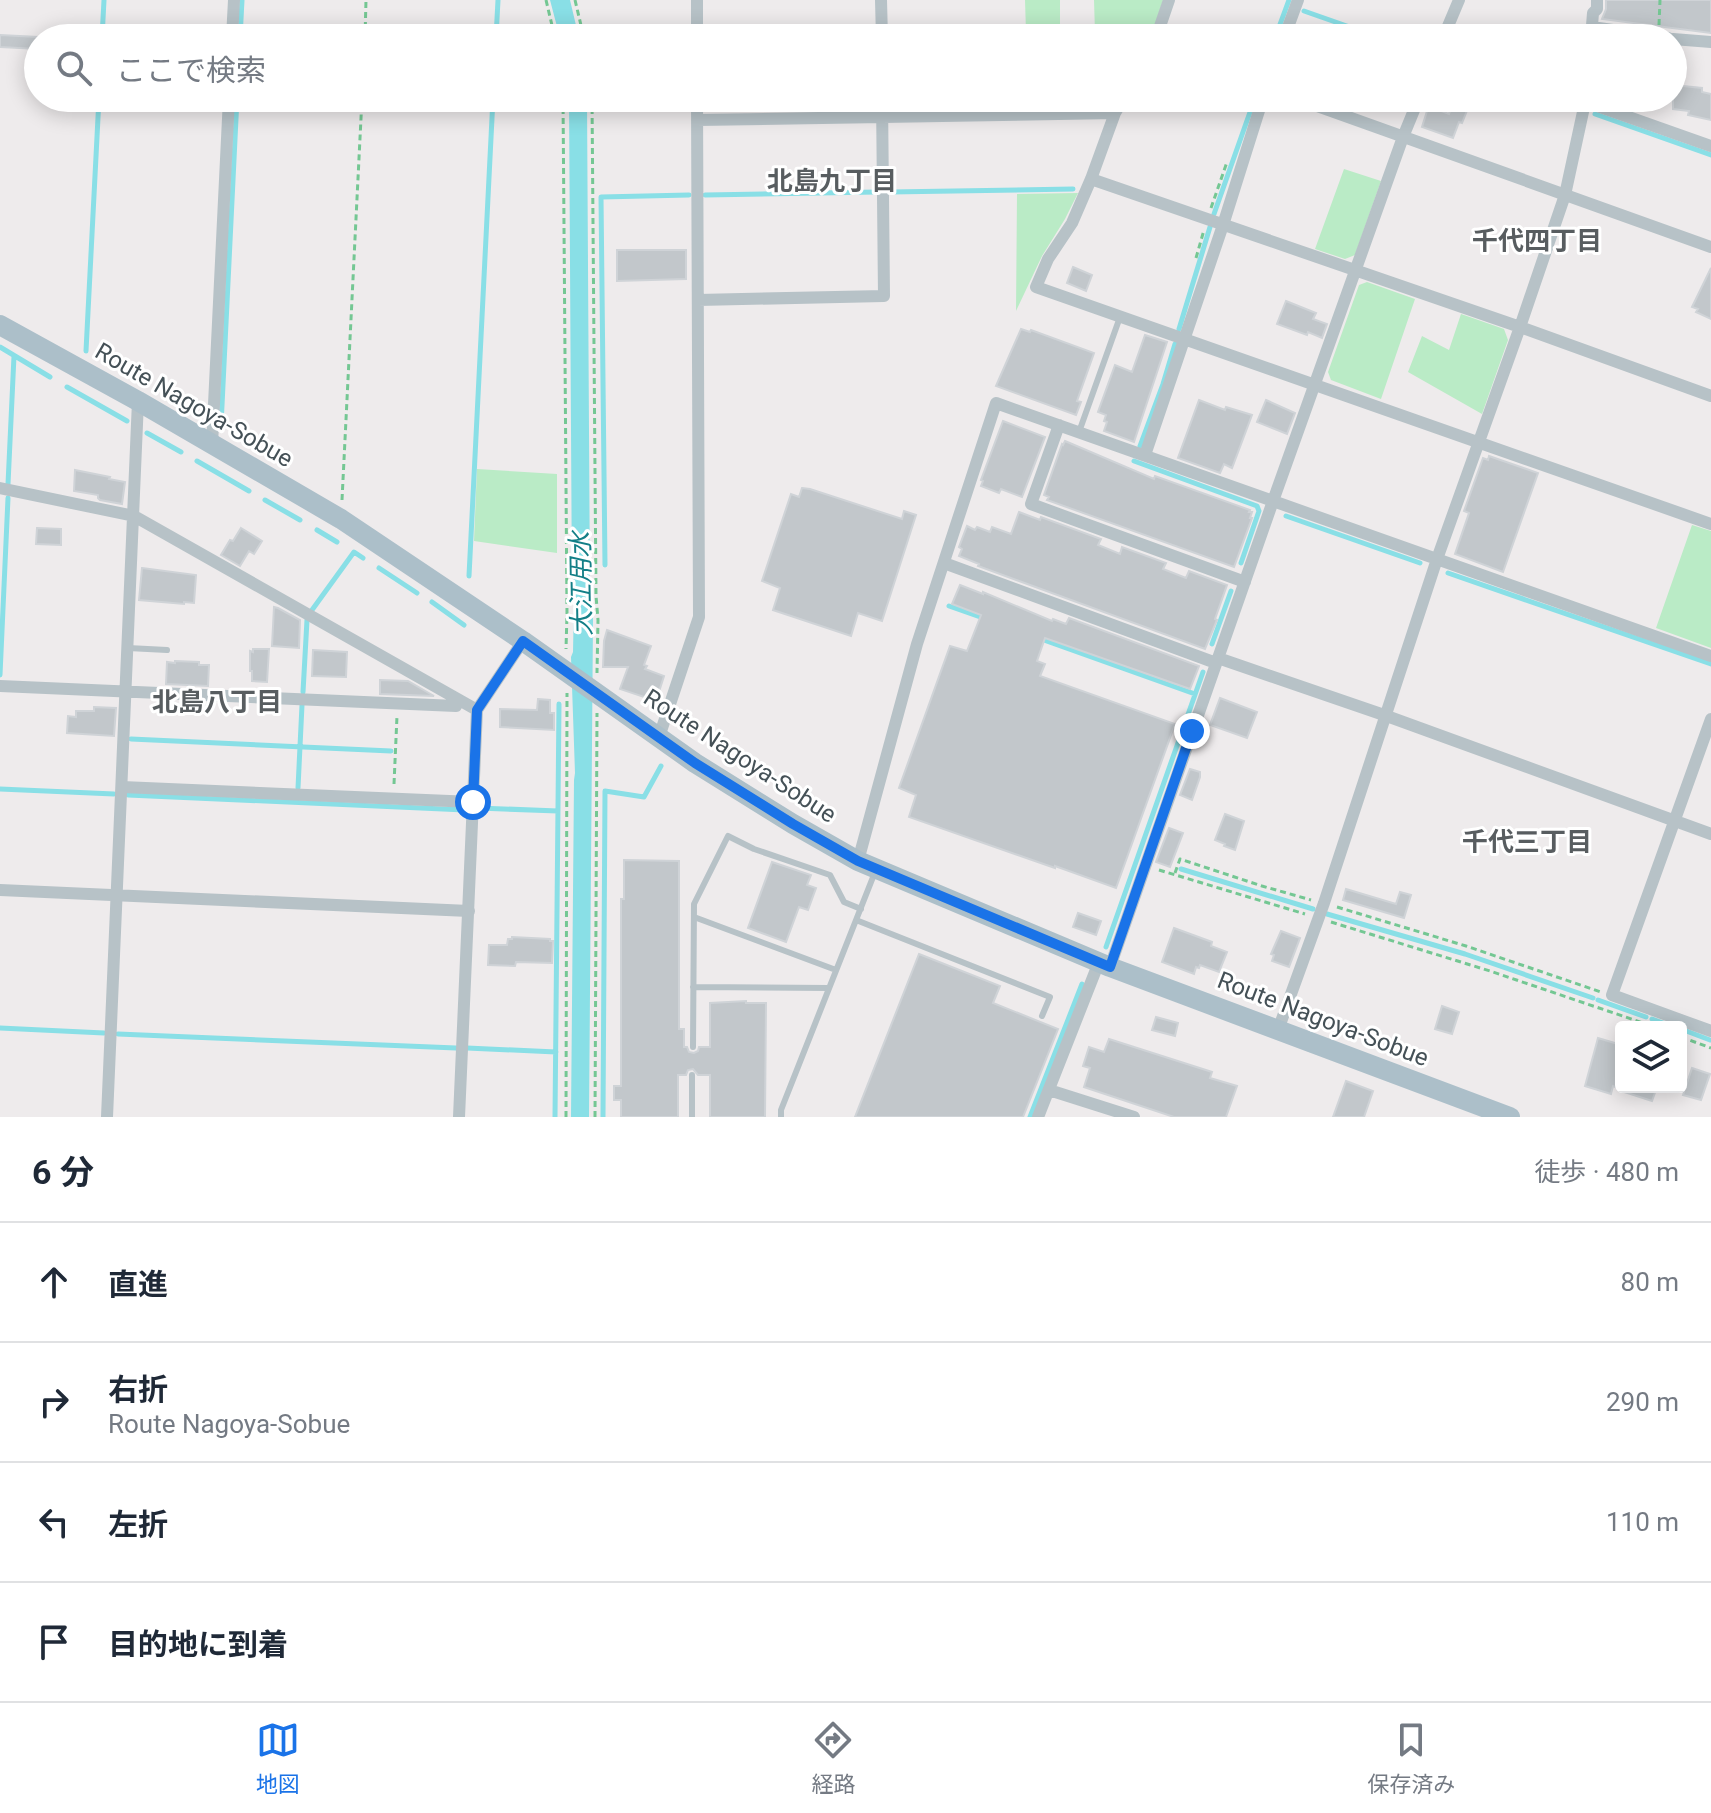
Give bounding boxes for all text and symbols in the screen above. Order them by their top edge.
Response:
search box [24,24,1687,112]
icon: search [52,46,96,90]
text: ここで検索 [116,53,266,88]
district label: 北島九丁目 [767,166,897,196]
district label: 千代四丁目 [1472,226,1602,256]
street label: Route Nagoya-Sobue [90,337,298,473]
water label: 大江用水 [565,529,597,636]
street label: Route Nagoya-Sobue [639,683,841,829]
district label: 北島八丁目 [152,687,282,717]
route end [1174,713,1210,749]
route start [455,784,491,820]
district label: 千代三丁目 [1462,827,1592,857]
street label: Route Nagoya-Sobue [1214,966,1432,1072]
map controls [1615,1021,1687,1093]
button: layers [1615,1021,1687,1093]
text: 6 分 [32,1152,94,1192]
text: 徒歩 · 480 m [1534,1157,1679,1187]
icon: ahead [32,1260,76,1304]
text: 直進 [108,1267,168,1302]
text: 80 m [1621,1267,1679,1297]
text: 右折 [108,1372,168,1407]
icon: right [32,1380,76,1424]
text: 290 m [1606,1387,1679,1417]
text: Route Nagoya-Sobue [108,1409,350,1439]
icon: left [32,1500,76,1544]
text: 左折 [108,1507,168,1542]
text: 110 m [1606,1507,1679,1537]
icon: arrive [32,1620,76,1664]
text: 目的地に到着 [108,1627,288,1662]
tab: 地図 [256,1718,300,1798]
tab: 経路 [811,1718,855,1798]
tab: 保存済み [1367,1718,1455,1798]

